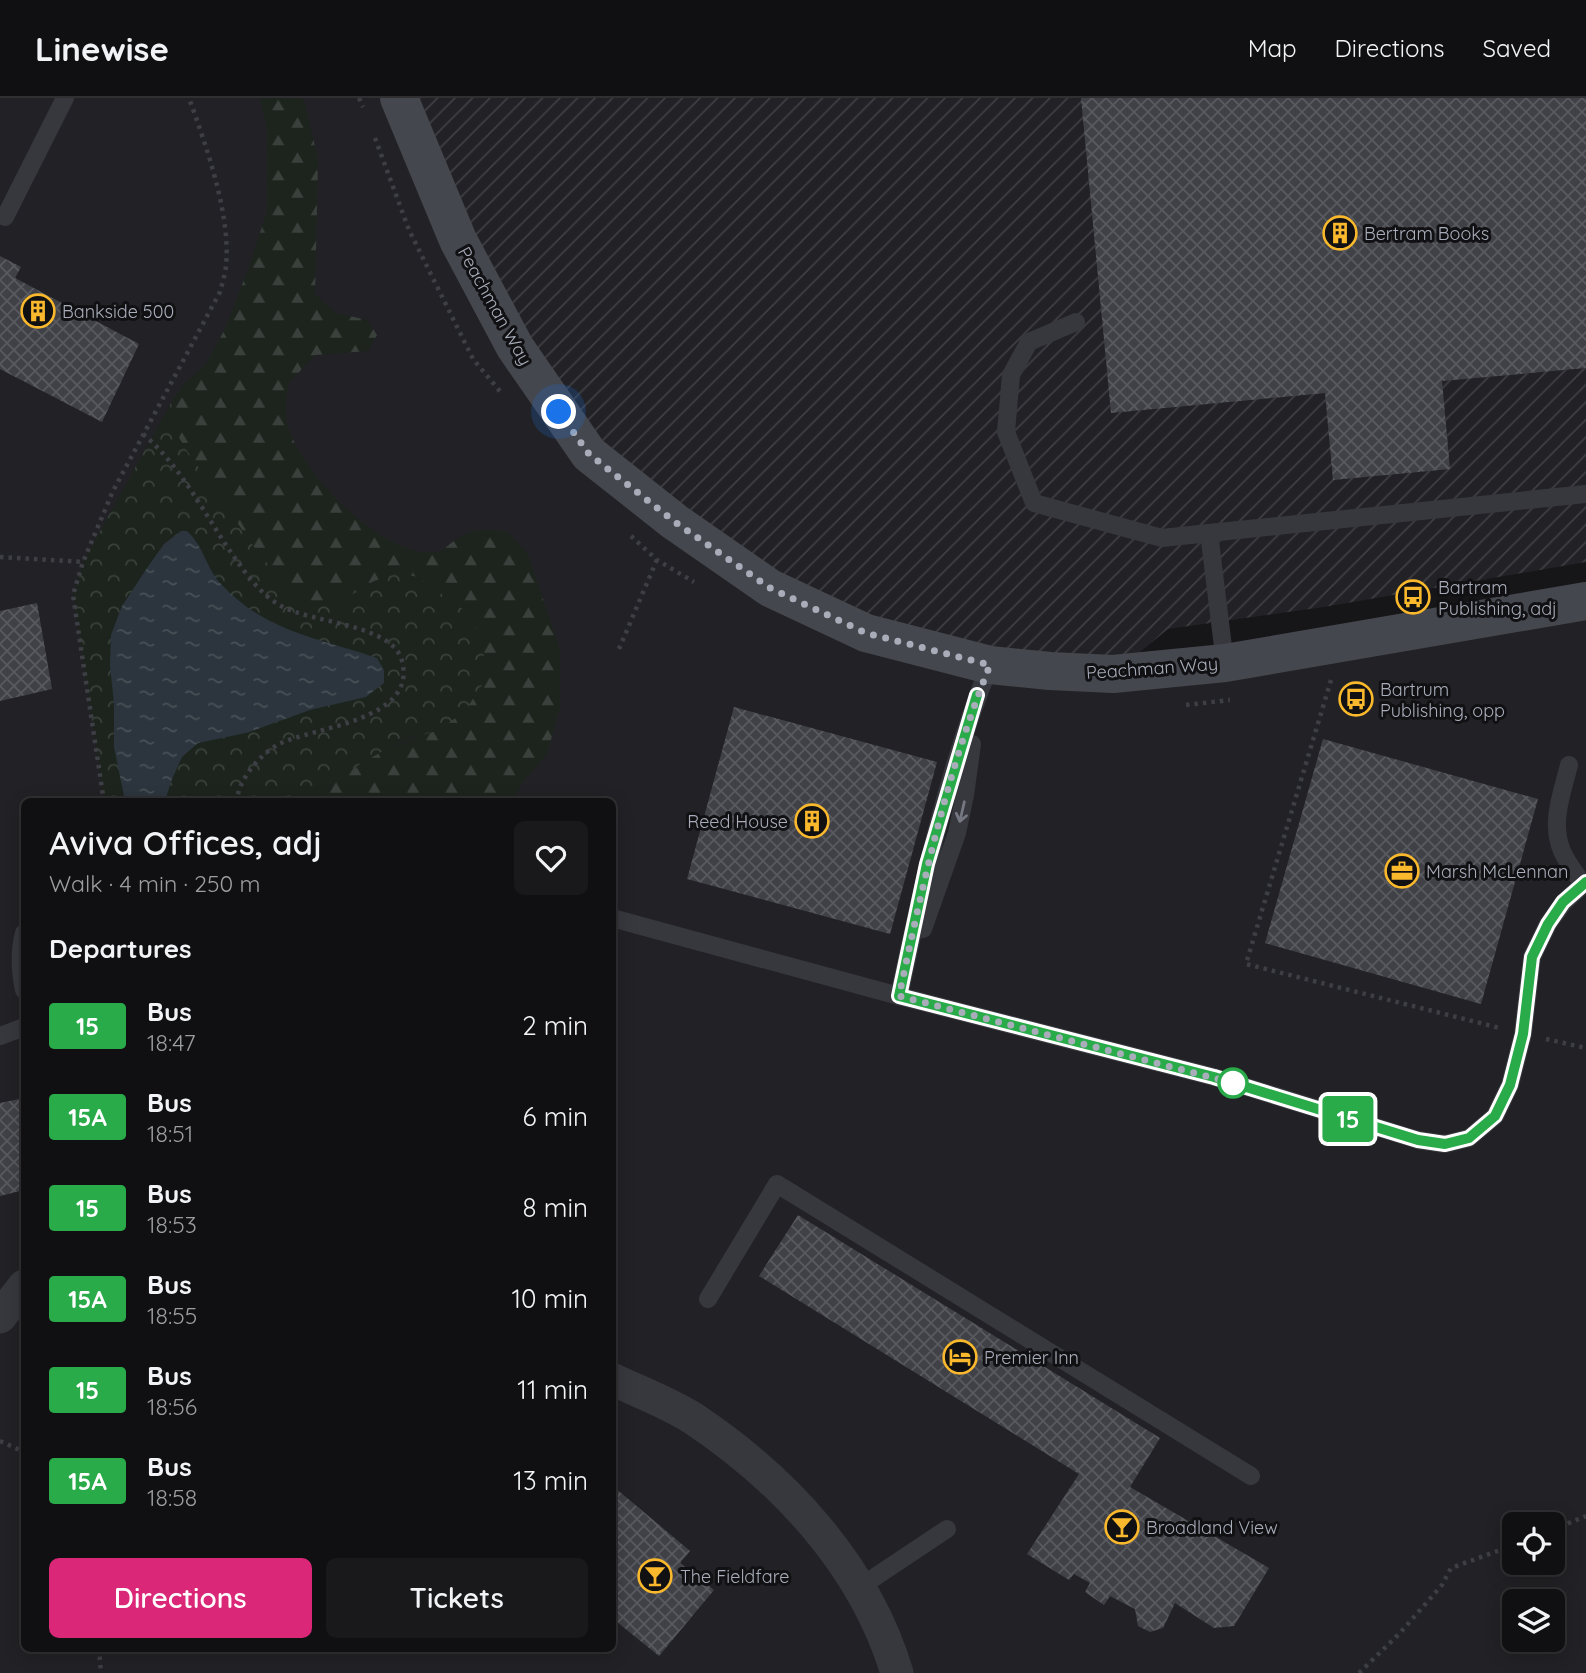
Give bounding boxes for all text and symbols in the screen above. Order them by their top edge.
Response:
text: Linewise [35,28,169,69]
text: Map [1248,33,1297,63]
text: Directions [1335,33,1445,63]
text: Saved [1483,33,1551,63]
building icon: Bertram Books [1321,214,1359,252]
place label: Bertram Books [1364,222,1489,245]
street label: Peachman Way [453,243,537,369]
building icon: Bankside 500 [19,292,57,330]
place label: Bankside 500 [62,300,174,323]
your location [541,394,576,429]
place label: Bartram Publishing, adj [1438,576,1557,620]
bus stop icon: Bartram Publishing, adj [1394,578,1432,616]
street label: Peachman Way [1085,652,1219,684]
place label: Bartrum Publishing, opp [1380,678,1505,722]
bus stop icon: Bartrum Publishing, opp [1337,680,1375,718]
one-way arrow [954,800,968,823]
building icon: Reed House [793,802,831,840]
place label: Reed House [687,810,788,833]
button: heart [514,821,588,895]
text: Aviva Offices, adj [49,822,322,863]
office icon: Marsh McLennan [1383,852,1421,890]
place label: Marsh McLennan [1426,860,1568,883]
text: Walk · 4 min · 250 m [49,869,260,898]
text: Departures [49,932,192,965]
text: Bus [147,995,192,1028]
text: 2 min [522,1009,588,1042]
text: 15 [76,1011,99,1041]
text: 18:47 [147,1028,195,1057]
unlabelled marker [1218,1068,1248,1098]
text: Bus [147,1086,192,1119]
line badge: 15 [1316,1096,1380,1142]
text: 6 min [523,1100,588,1133]
text: 15A [68,1102,107,1132]
text: 15 [1336,1104,1360,1134]
text: 18:51 [147,1119,193,1148]
text: Bus [147,1177,192,1210]
text: 8 min [523,1191,588,1224]
text: 15 [76,1193,99,1223]
text: 18:53 [147,1210,197,1239]
text: Bus [147,1268,192,1301]
text: 10 min [512,1282,588,1315]
text: 15A [68,1284,107,1314]
text: 18:55 [147,1301,197,1330]
hotel icon: Premier Inn [941,1338,979,1376]
place label: Premier Inn [984,1346,1079,1369]
text: Bus [147,1359,192,1392]
text: 11 min [517,1373,588,1406]
text: 15 [76,1375,99,1405]
text: 18:56 [147,1392,197,1421]
text: Bus [147,1450,192,1483]
text: 13 min [513,1464,588,1497]
text: 15A [68,1466,107,1496]
text: 18:58 [147,1483,197,1512]
bar icon: Broadland View [1103,1508,1141,1546]
map controls [1502,1512,1565,1652]
button: locate [1502,1512,1565,1575]
place label: Broadland View [1146,1516,1278,1539]
bar icon: The Fieldfare [636,1557,674,1595]
button: Directions [49,1558,312,1638]
button: Tickets [326,1558,588,1638]
place label: The Fieldfare [680,1565,789,1588]
button: layers [1502,1589,1565,1652]

